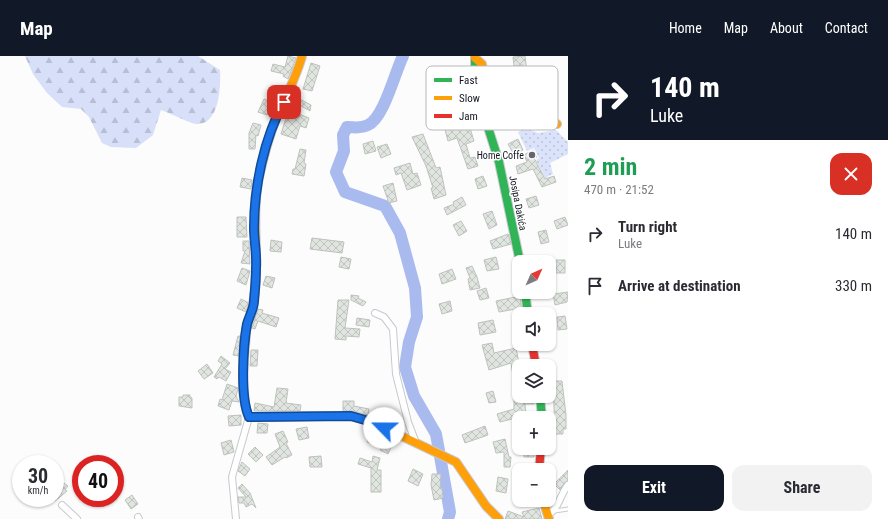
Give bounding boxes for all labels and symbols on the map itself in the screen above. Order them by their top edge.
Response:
legend [426,66,558,130]
text: Fast [459,74,478,87]
pin [267,85,301,119]
text: Slow [459,92,480,105]
text: Jam [459,110,478,123]
place label: Home Coffe [477,150,524,161]
marker: Home Coffe [527,150,537,160]
street label: Josipa Dakića [507,175,529,231]
north arrow [512,255,556,299]
position arrow [363,407,405,449]
speed limit sign: 40 [72,455,124,507]

